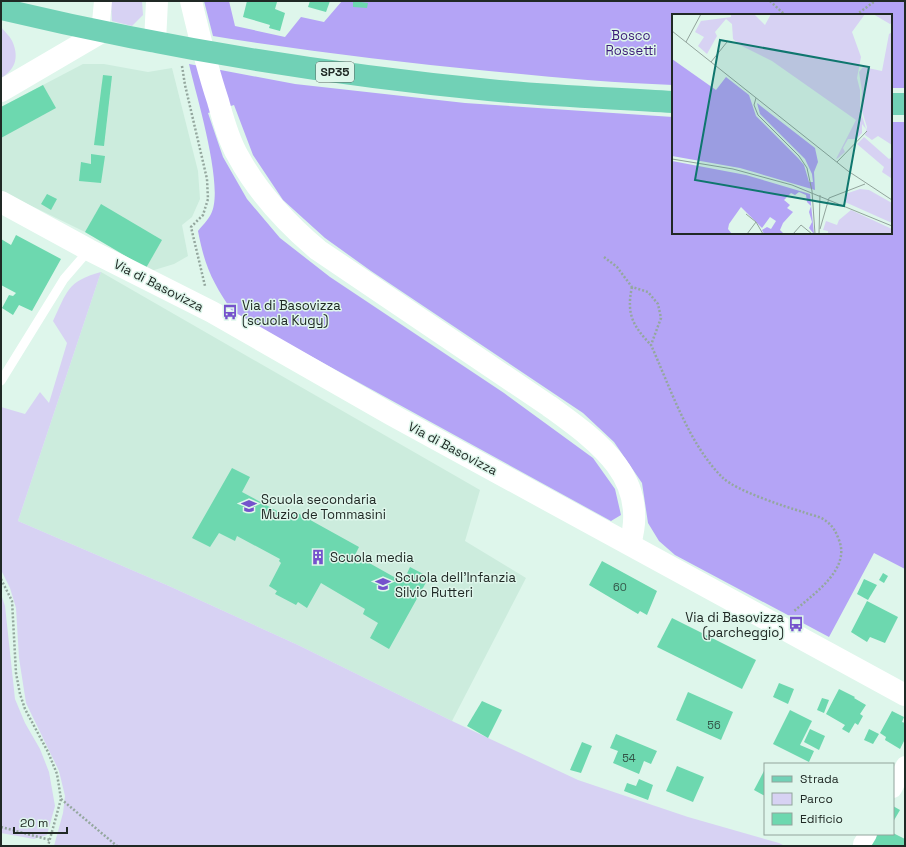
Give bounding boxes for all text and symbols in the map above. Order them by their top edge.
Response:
inset map [672,14,892,234]
park label: Bosco Rossetti [606,27,657,59]
road number: SP35 [316,62,354,82]
street label: Via di Basovizza [111,255,207,316]
place label: Via di Basovizza (scuola Kugy) [242,297,341,329]
bus stop icon: Via di Basovizza (scuola Kugy) [221,303,239,321]
street label: Via di Basovizza [405,418,501,479]
place label: Scuola secondaria Muzio de Tommasini [261,491,386,523]
school or university icon: Scuola secondaria Muzio de Tommasini [240,497,258,515]
building icon: Scuola media [309,548,327,566]
place label: Scuola media [330,549,414,566]
place label: Scuola dell'Infanzia Silvio Rutteri [395,569,516,601]
school or university icon: Scuola dell'Infanzia Silvio Rutteri [374,575,392,593]
house number: 60 [613,580,627,594]
place label: Via di Basovizza (parcheggio) [685,609,785,641]
bus stop icon: Via di Basovizza (parcheggio) [787,615,805,633]
house number: 56 [707,718,721,732]
house number: 54 [622,751,636,765]
legend [764,763,894,835]
text: Strada [800,771,839,787]
text: Parco [800,791,833,807]
scale bar [14,809,67,835]
text: Edificio [800,811,843,827]
text: 20 m [20,815,48,831]

